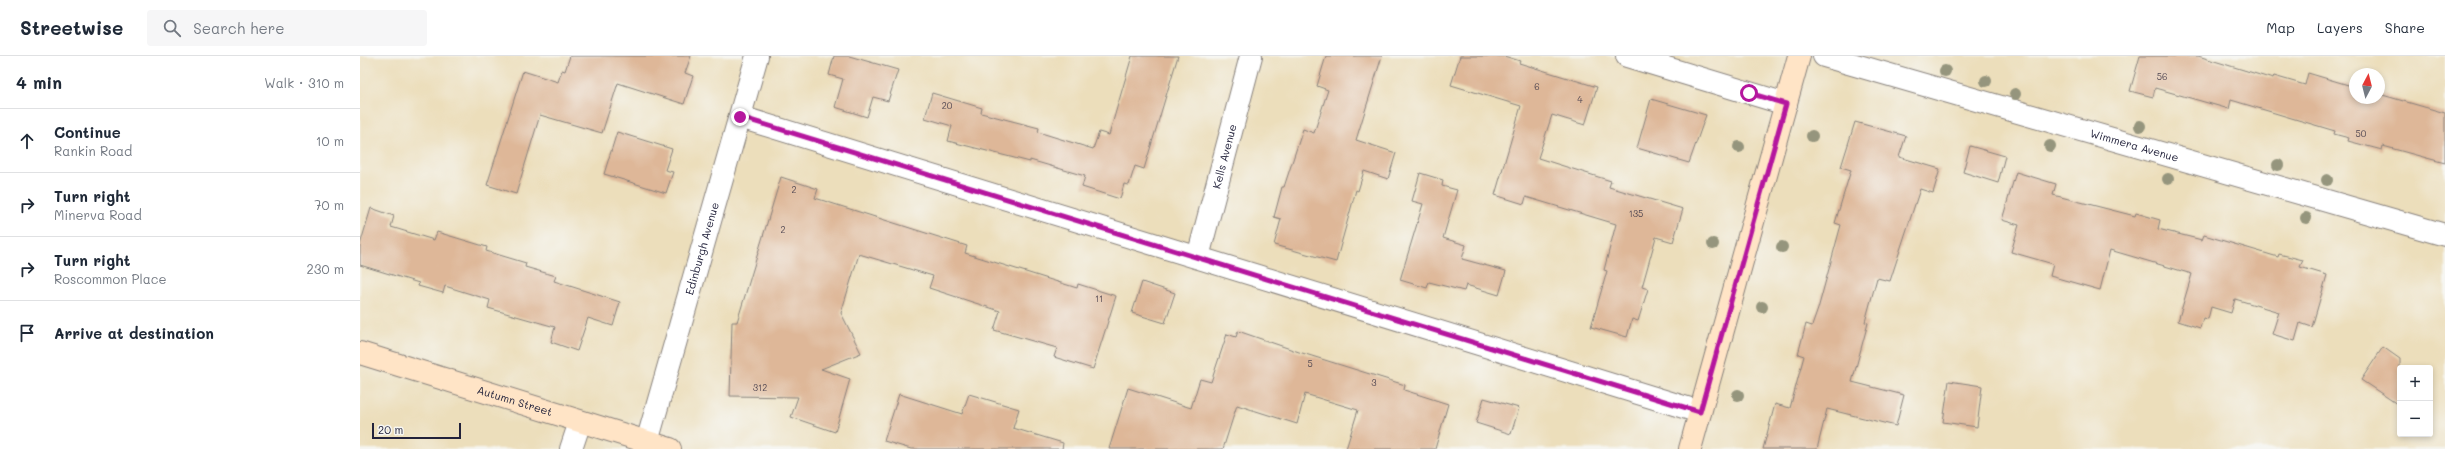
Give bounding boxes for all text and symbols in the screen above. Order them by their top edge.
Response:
search box [147,10,427,46]
text: Streetwise [20,15,123,40]
icon: search [161,17,183,39]
text: Search here [193,18,285,38]
text: Map [2266,18,2295,37]
text: Layers [2317,18,2363,37]
text: Share [2385,18,2425,37]
north arrow [2349,68,2385,104]
text: 4 min [16,71,62,93]
house number: 56 [2157,71,2167,82]
text: Walk · 310 m [264,74,344,91]
house number: 6 [1534,81,1540,92]
route start [1740,84,1758,102]
house number: 4 [1577,94,1583,105]
house number: 20 [942,100,953,111]
route end [731,108,749,126]
text: Continue [54,122,121,142]
street label: Kells Avenue [1208,122,1240,190]
street label: Wimmera Avenue [2088,125,2181,165]
house number: 50 [2356,128,2367,139]
icon: ahead [16,130,38,152]
text: 10 m [316,132,344,149]
text: Rankin Road [54,142,132,159]
house number: 2 [791,184,797,195]
text: Turn right [54,186,131,206]
icon: right [16,194,38,216]
text: 70 m [314,196,344,213]
street label: Edinburgh Avenue [681,200,722,297]
text: Minerva Road [54,206,142,223]
house number: 135 [1629,208,1643,219]
house number: 2 [780,224,786,235]
text: Turn right [54,250,131,270]
icon: right [16,258,38,280]
text: 230 m [307,260,344,277]
text: Roscommon Place [54,270,167,287]
house number: 11 [1095,293,1103,304]
icon: arrive [16,322,38,344]
text: Arrive at destination [54,323,214,343]
house number: 5 [1307,358,1313,369]
map controls [2397,365,2433,437]
button: + [2397,365,2433,401]
house number: 3 [1371,377,1377,388]
street label: Autumn Street [475,382,555,419]
house number: 312 [753,382,767,393]
button: − [2397,401,2433,437]
scale bar [372,421,461,440]
text: 20 m [378,422,403,437]

